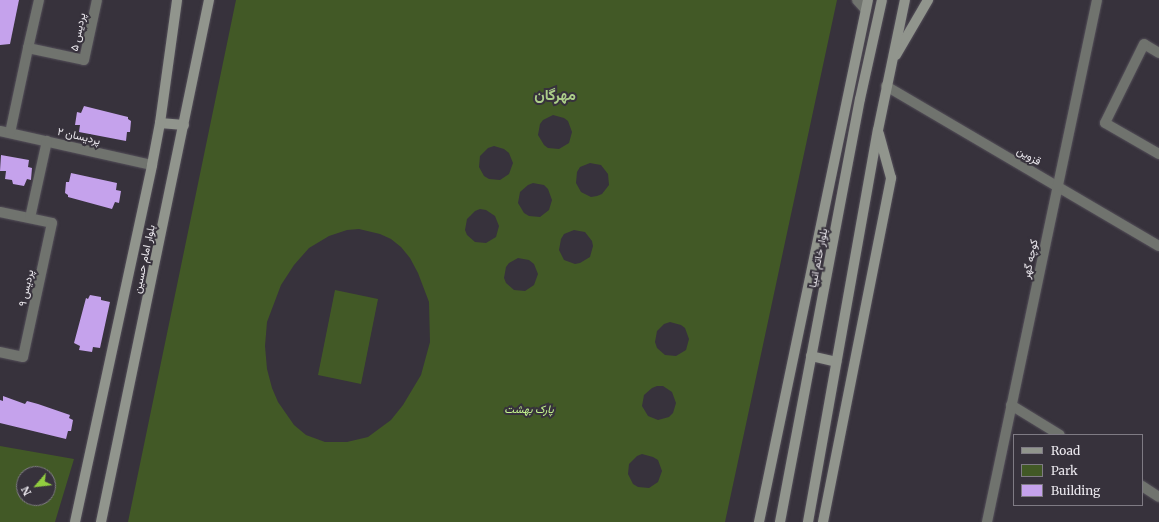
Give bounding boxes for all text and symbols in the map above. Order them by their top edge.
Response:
street label: پردیس ۵ [68,12,88,52]
district label: مهرگان [534,86,576,104]
street label: پردیسان ۲ [56,125,102,147]
street label: قزوین [1015,144,1043,168]
street label: بلوار امام حسین [130,223,158,295]
street label: بلوار خاتم انبیا [806,227,830,289]
street label: کوچه گهر [1019,238,1041,280]
street label: پردیس ۹ [16,268,36,308]
park label: پارک بهشت [504,402,554,416]
legend [1013,434,1143,506]
text: Road [1051,443,1080,458]
text: Park [1051,463,1078,478]
north arrow [16,466,56,506]
text: Building [1051,483,1100,498]
text: N [18,484,35,498]

